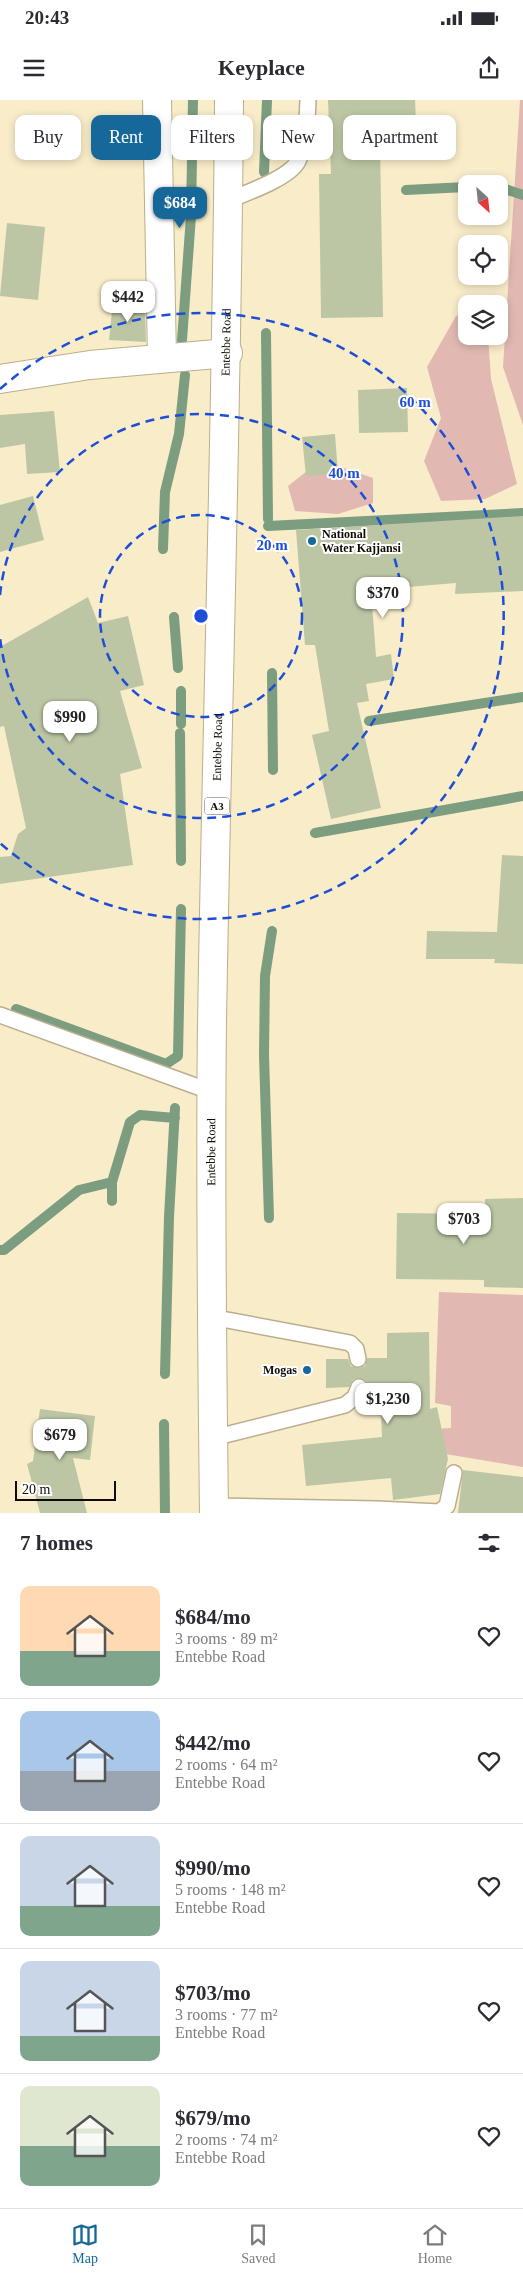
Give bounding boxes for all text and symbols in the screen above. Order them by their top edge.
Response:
text: 20:43 [25,7,69,28]
icon: menu [20,54,48,82]
icon: share [475,54,503,82]
text: Keyplace [218,55,305,80]
chip: Buy [15,115,81,160]
chip: Rent [91,115,161,160]
chip: Filters [171,115,253,160]
chip: New [263,115,333,160]
chip: Apartment [343,115,456,160]
north arrow [458,175,508,225]
map controls [458,175,508,345]
pin: $684 [150,186,210,229]
text: $684 [164,194,196,211]
button: locate [458,235,508,285]
pin: $442 [98,280,158,323]
text: $442 [112,288,144,305]
button: layers [458,295,508,345]
street label: Entebbe Road [218,308,234,376]
text: 60 m [399,394,431,410]
text: 40 m [328,465,360,481]
place label: National Water Kajjansi [322,527,401,555]
marker: National Water Kajjansi [306,535,318,547]
text: 20 m [256,537,288,553]
pin: $370 [353,576,413,619]
text: $370 [367,584,399,601]
centre of rings [192,607,210,625]
pin: $990 [40,700,100,743]
text: $990 [54,708,86,725]
street label: Entebbe Road [210,713,225,781]
road number: A3 [204,798,230,814]
street label: Entebbe Road [204,1118,218,1186]
pin: $703 [434,1202,494,1245]
text: $703 [448,1210,480,1227]
place label: Mogas [263,1363,297,1377]
marker: Mogas [301,1364,313,1376]
pin: $1,230 [347,1382,429,1425]
text: $1,230 [366,1390,410,1407]
pin: $679 [30,1418,90,1461]
text: $679 [44,1426,76,1443]
scale bar [15,1478,116,1501]
text: 20 m [22,1482,50,1497]
icon: filters [475,1529,503,1557]
text: 7 homes [20,1531,93,1555]
text: $684/mo [175,1605,251,1629]
icon: home [60,1606,120,1666]
icon: heart [475,1622,503,1650]
text: 3 rooms · 89 m² [175,1630,278,1647]
text: Entebbe Road [175,1648,265,1665]
icon: home [60,1731,120,1791]
text: $442/mo [175,1731,251,1755]
icon: heart [475,1747,503,1775]
text: 2 rooms · 64 m² [175,1756,278,1773]
text: Entebbe Road [175,1774,265,1791]
icon: home [60,1856,120,1916]
text: $990/mo [175,1856,251,1880]
icon: heart [475,1872,503,1900]
text: 5 rooms · 148 m² [175,1881,286,1898]
text: Entebbe Road [175,1899,265,1916]
icon: home [60,1981,120,2041]
text: $703/mo [175,1981,251,2005]
icon: heart [475,1997,503,2025]
text: 3 rooms · 77 m² [175,2006,278,2023]
text: Entebbe Road [175,2024,265,2041]
icon: home [60,2106,120,2166]
text: $679/mo [175,2106,251,2130]
icon: heart [475,2122,503,2150]
text: 2 rooms · 74 m² [175,2131,278,2148]
text: Entebbe Road [175,2149,265,2166]
tab: Map [71,2221,99,2267]
tab: Saved [241,2221,276,2267]
tab: Home [418,2221,452,2267]

